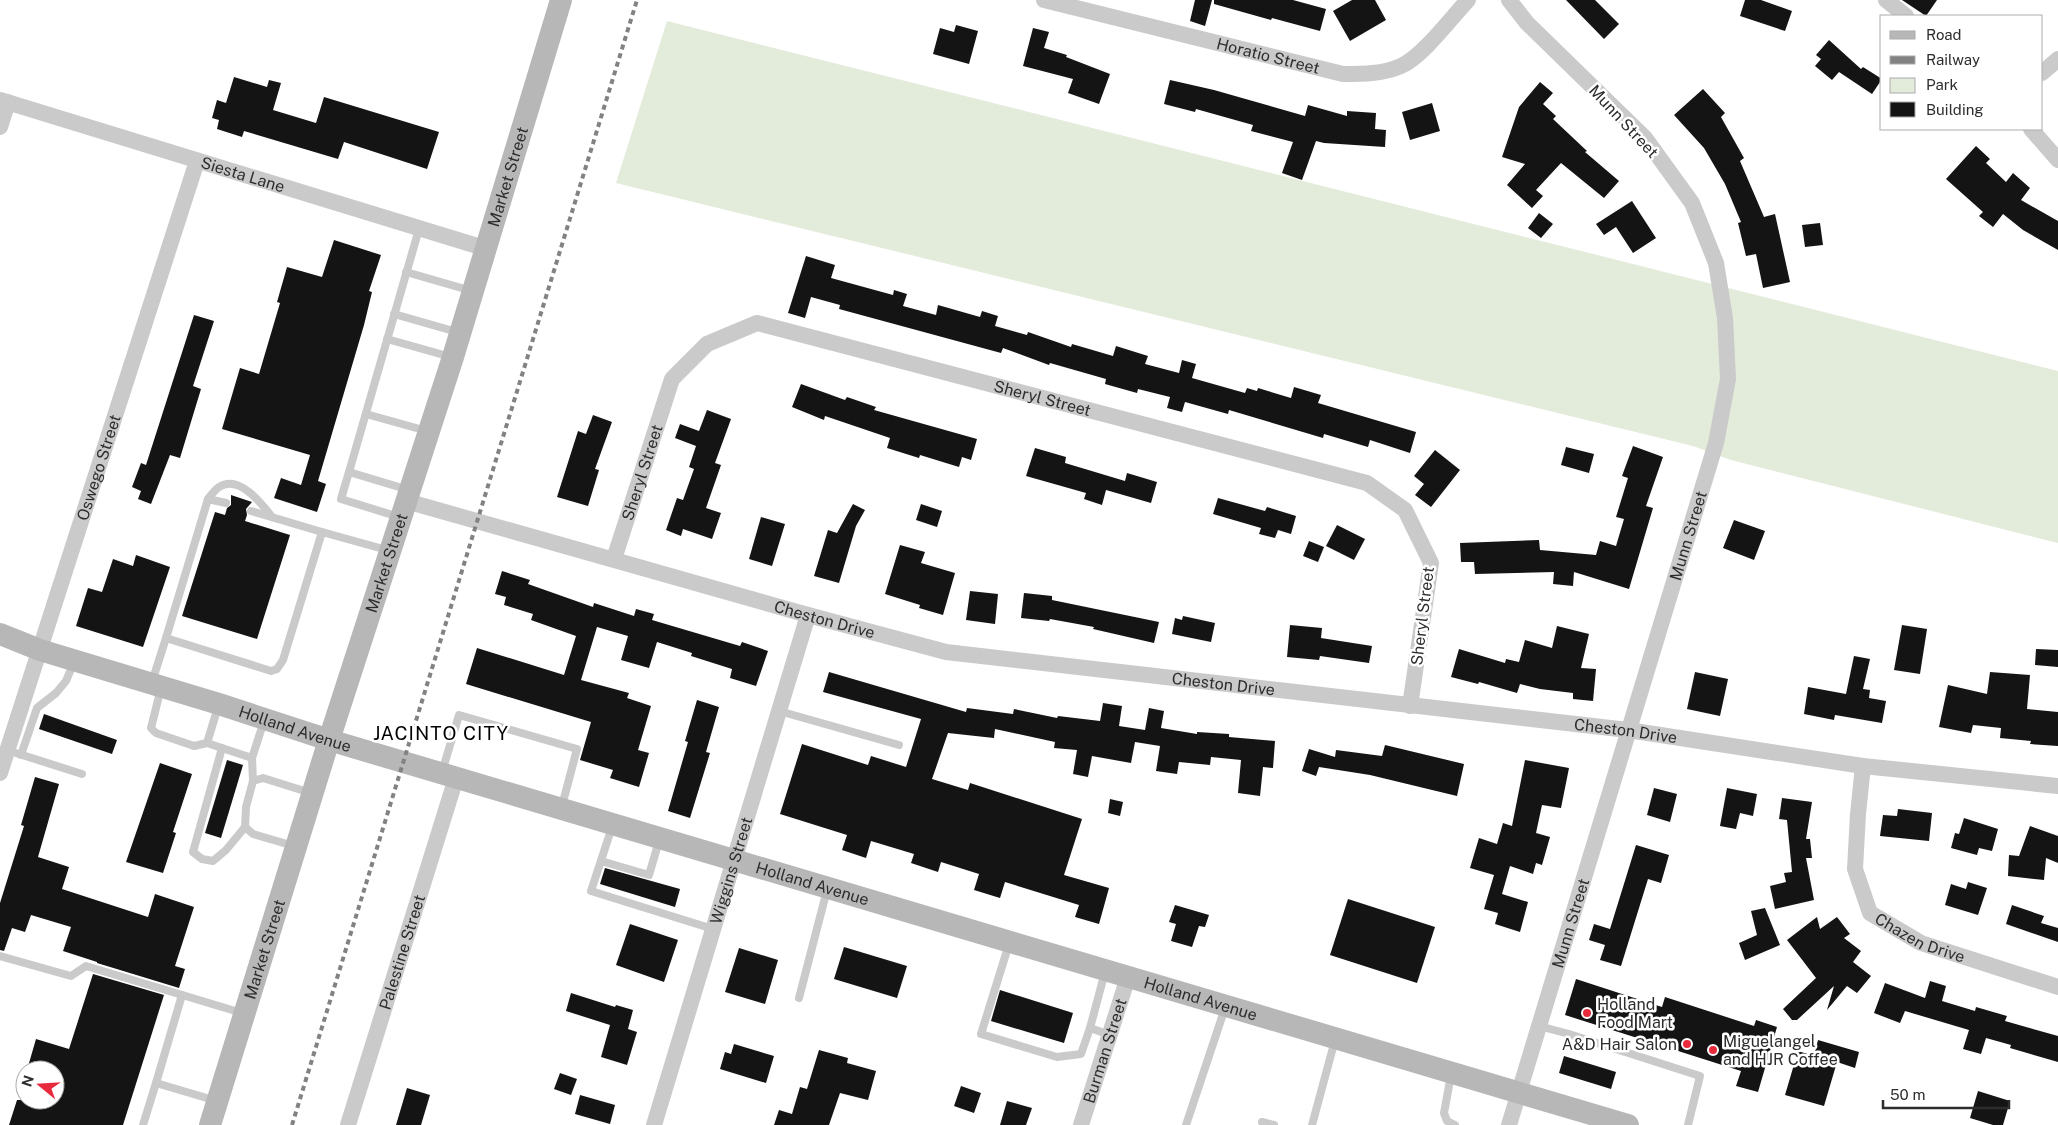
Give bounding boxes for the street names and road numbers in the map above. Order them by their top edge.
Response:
street label: Horatio Street [1215,34,1322,78]
street label: Munn Street [1585,81,1662,162]
street label: Market Street [484,124,532,229]
street label: Siesta Lane [199,153,287,197]
street label: Sheryl Street [992,377,1093,420]
street label: Oswego Street [73,412,125,523]
street label: Sheryl Street [618,422,667,523]
street label: Munn Street [1666,489,1711,583]
street label: Market Street [362,511,412,615]
street label: Sheryl Street [1407,566,1438,667]
street label: Cheston Drive [772,597,877,643]
street label: Cheston Drive [1171,669,1276,700]
street label: Holland Avenue [236,702,353,756]
street label: Cheston Drive [1573,715,1678,747]
street label: Wiggins Street [706,815,756,926]
street label: Holland Avenue [753,858,871,910]
street label: Munn Street [1548,876,1593,970]
street label: Palestine Street [375,892,429,1012]
street label: Market Street [240,897,289,1002]
street label: Chazen Drive [1871,909,1967,966]
street label: Holland Avenue [1142,973,1259,1025]
street label: Burman Street [1080,996,1131,1106]

